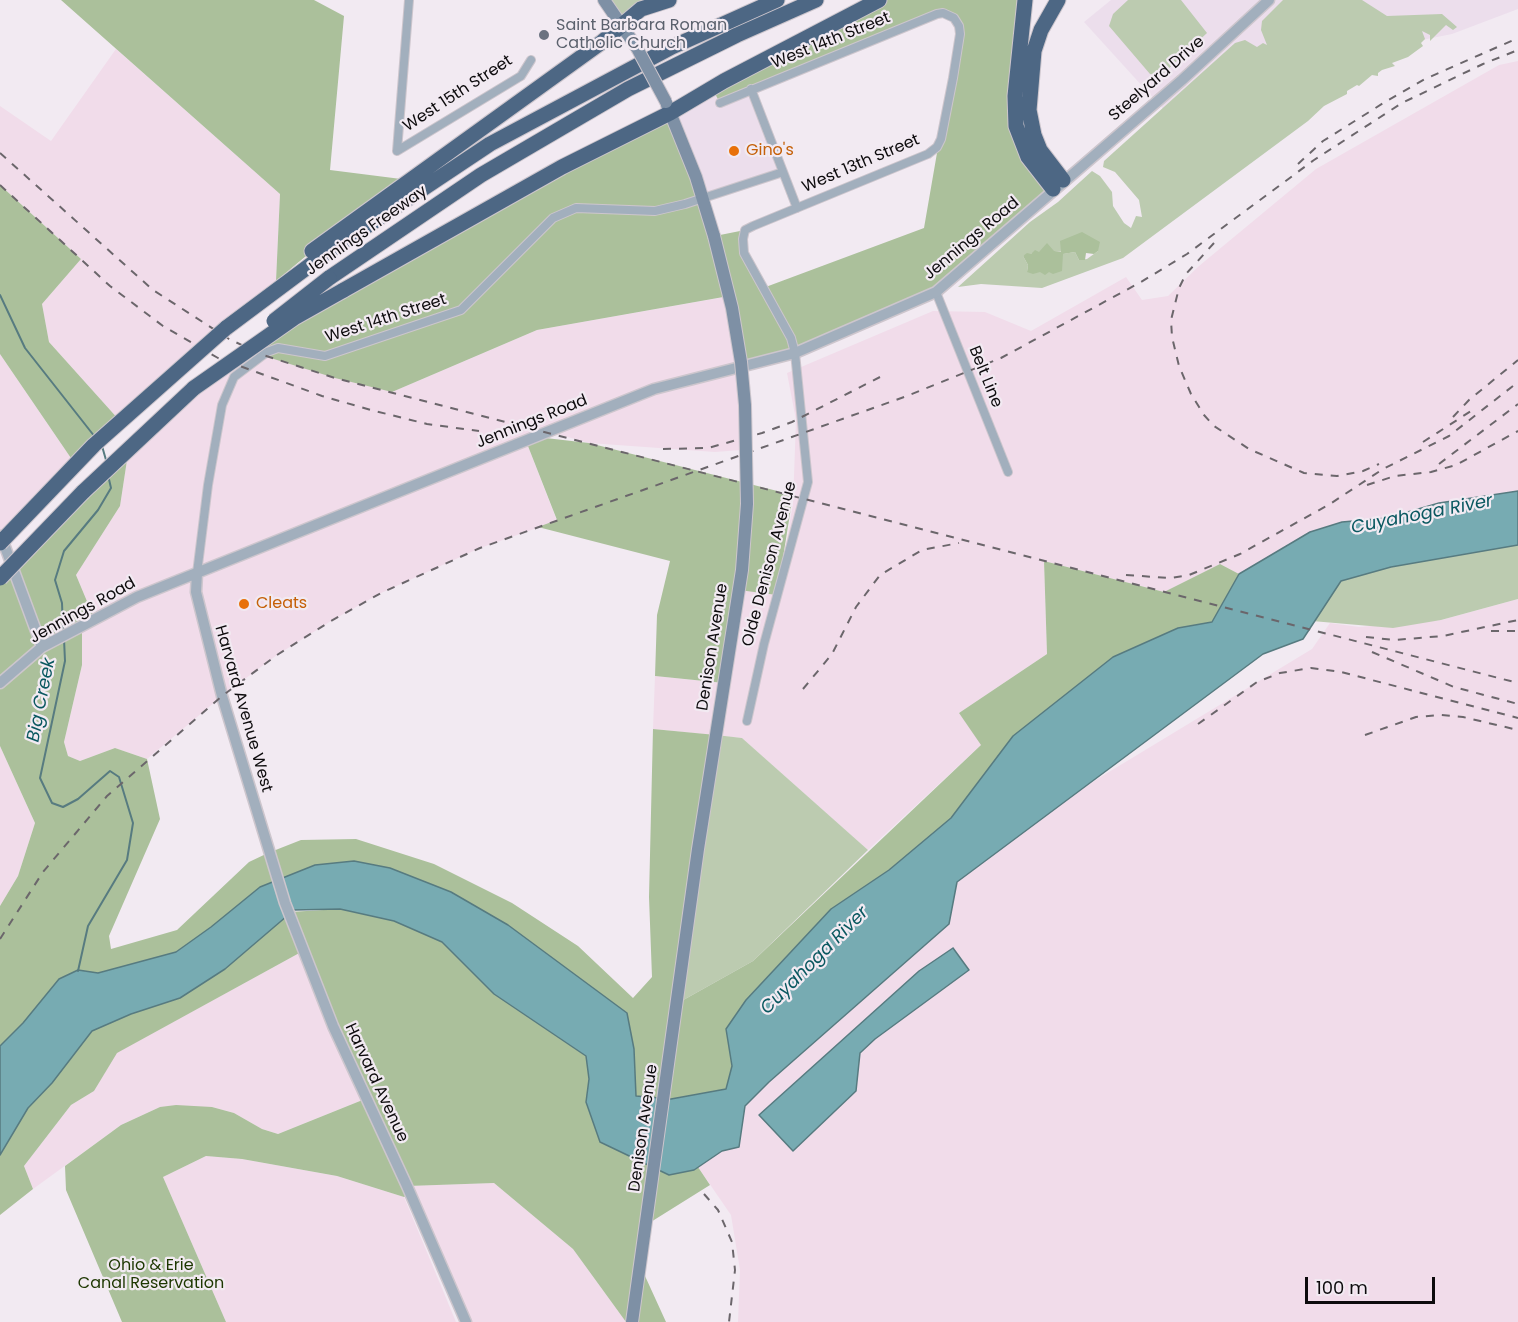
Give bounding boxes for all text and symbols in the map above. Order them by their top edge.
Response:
street label: West 14th Street [769,8,893,74]
place label: Saint Barbara Roman Catholic Church [556,16,727,54]
marker: Saint Barbara Roman Catholic Church [537,28,551,42]
street label: Steelyard Drive [1105,32,1209,126]
street label: West 15th Street [400,52,516,136]
street label: West 13th Street [799,131,923,197]
place label: Gino's [746,141,794,161]
marker: Gino's [727,144,741,158]
street label: Jennings Freeway [303,182,431,280]
street label: Jennings Road [921,194,1023,284]
street label: West 14th Street [323,290,449,348]
street label: Belt Line [964,343,1006,411]
street label: Jennings Road [474,391,590,453]
street label: Olde Denison Avenue [739,479,801,649]
water label: Cuyahoga River [1349,491,1495,539]
street label: Jennings Road [27,574,139,648]
street label: Denison Avenue [693,582,733,712]
place label: Cleats [256,594,307,614]
marker: Cleats [237,597,251,611]
street label: Harvard Avenue West [210,623,276,795]
water label: Big Creek [23,656,61,744]
water label: Cuyahoga River [757,903,873,1019]
street label: Harvard Avenue [340,1021,412,1145]
street label: Denison Avenue [626,1063,662,1193]
park label: Ohio & Erie Canal Reservation [78,1256,224,1294]
scale bar [1308,1265,1438,1303]
text: 100 m [1316,1275,1368,1300]

